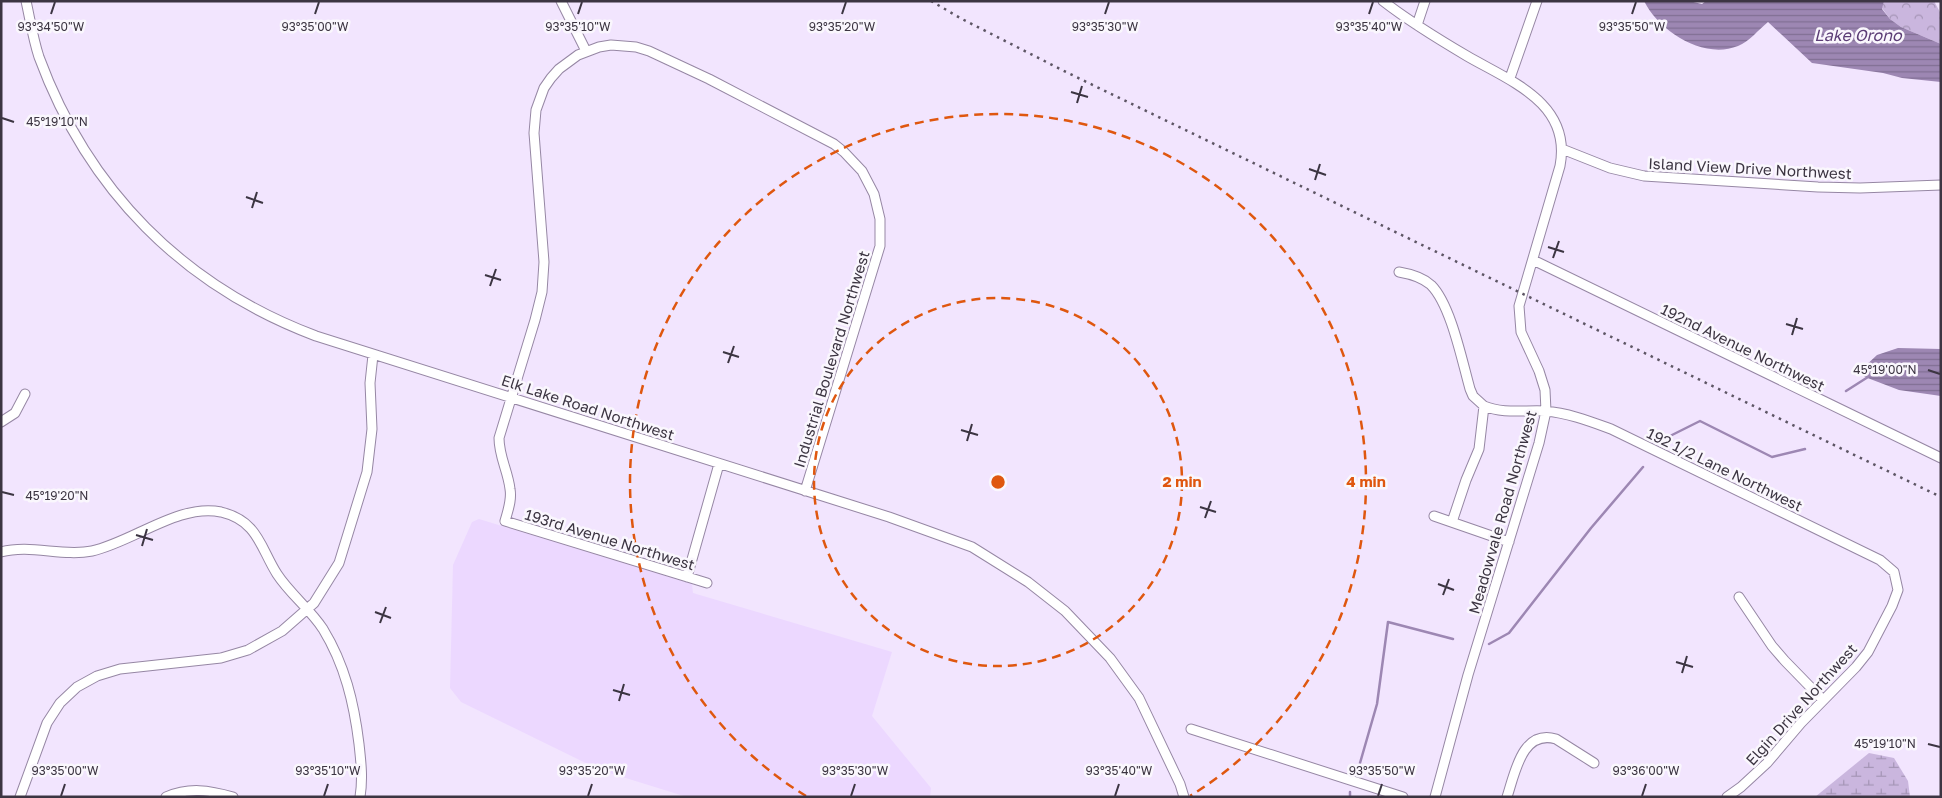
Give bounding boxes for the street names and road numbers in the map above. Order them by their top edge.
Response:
street label: Island View Drive Northwest [1648,154,1852,182]
street label: Industrial Boulevard Northwest [789,248,873,470]
street label: 192nd Avenue Northwest [1658,299,1828,395]
street label: Elk Lake Road Northwest [499,371,677,443]
street label: Meadowvale Road Northwest [1464,408,1540,616]
street label: 192 1/2 Lane Northwest [1644,423,1806,515]
street label: 193rd Avenue Northwest [523,505,697,573]
street label: Elgin Drive Northwest [1742,640,1860,768]

